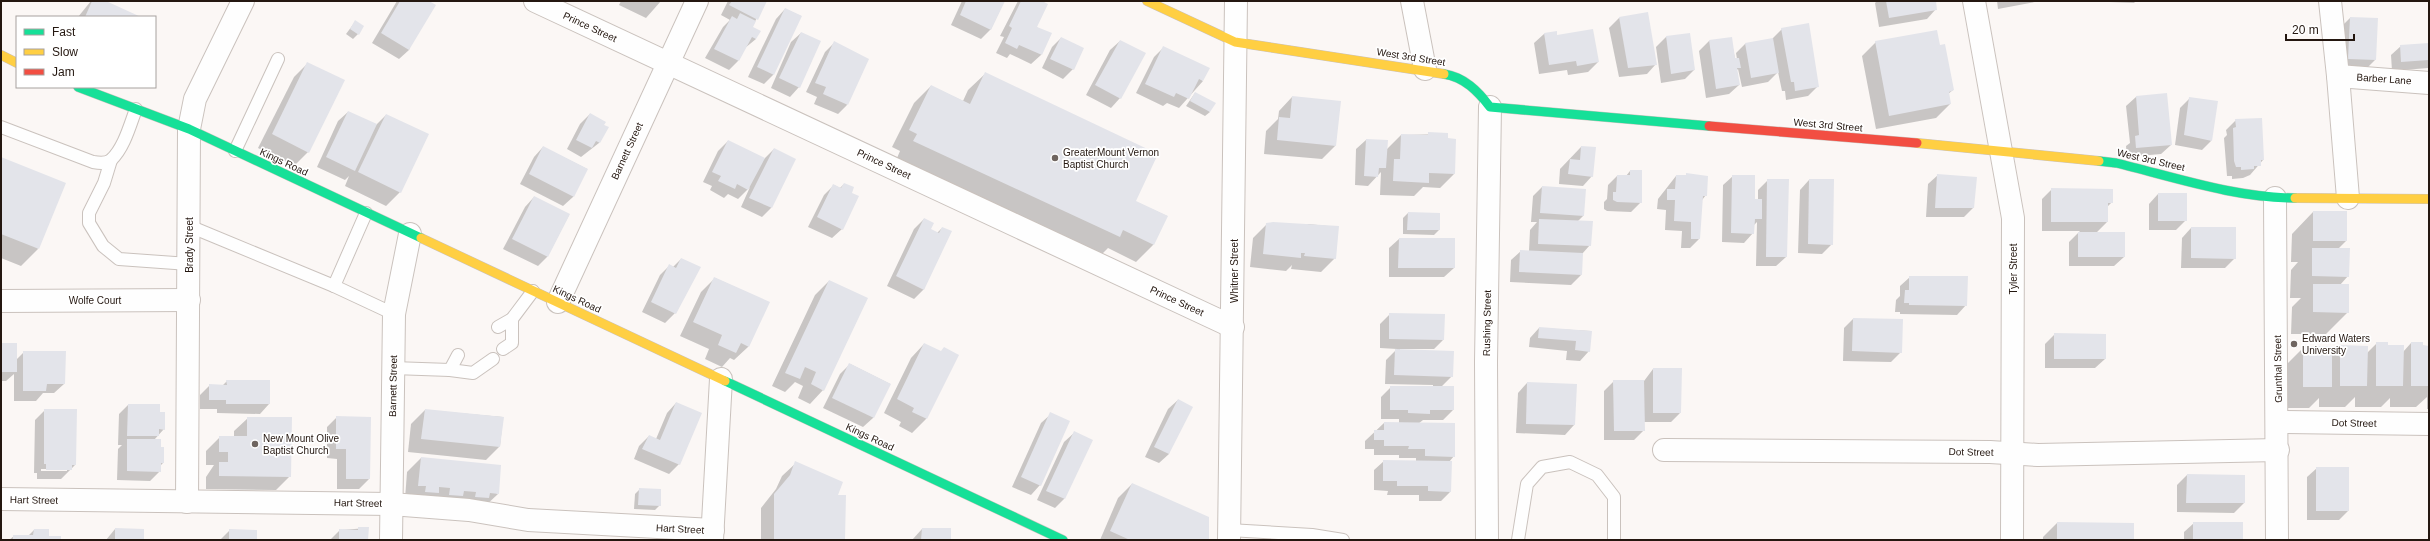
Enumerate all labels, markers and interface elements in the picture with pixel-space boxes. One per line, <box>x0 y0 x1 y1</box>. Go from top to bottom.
street label: Prince Street <box>561 10 619 44</box>
legend <box>16 16 156 88</box>
scale bar <box>2286 16 2354 42</box>
text: 20 m <box>2292 23 2319 37</box>
text: Fast <box>52 25 76 39</box>
text: Slow <box>52 45 78 59</box>
street label: West 3rd Street <box>1376 46 1446 68</box>
text: Jam <box>52 65 75 79</box>
street label: Barber Lane <box>2356 72 2412 86</box>
street label: West 3rd Street <box>1793 117 1863 134</box>
street label: Barnett Street <box>609 121 645 181</box>
street label: Kings Road <box>258 146 310 178</box>
street label: Prince Street <box>855 147 913 181</box>
place label: GreaterMount Vernon Baptist Church <box>1063 147 1159 170</box>
street label: West 3rd Street <box>2116 147 2186 173</box>
marker: GreaterMount Vernon Baptist Church <box>1050 153 1060 163</box>
street label: Brady Street <box>184 217 195 273</box>
street label: Whitner Street <box>1229 239 1240 303</box>
street label: Tyler Street <box>2008 243 2019 295</box>
street label: Kings Road <box>551 283 603 315</box>
street label: Prince Street <box>1148 284 1206 318</box>
street label: Rushing Street <box>1481 290 1493 356</box>
street label: Wolfe Court <box>69 295 122 306</box>
place label: Edward Waters University <box>2302 333 2370 356</box>
street label: Grunthal Street <box>2272 335 2284 403</box>
marker: Edward Waters University <box>2289 339 2299 349</box>
street label: Barnett Street <box>387 355 399 417</box>
street label: Dot Street <box>2331 417 2377 429</box>
street label: Kings Road <box>844 421 896 453</box>
place label: New Mount Olive Baptist Church <box>263 433 340 456</box>
marker: New Mount Olive Baptist Church <box>250 439 260 449</box>
street label: Dot Street <box>1948 446 1994 458</box>
street label: Hart Street <box>10 494 58 506</box>
street label: Hart Street <box>334 497 382 509</box>
street label: Hart Street <box>656 522 705 536</box>

